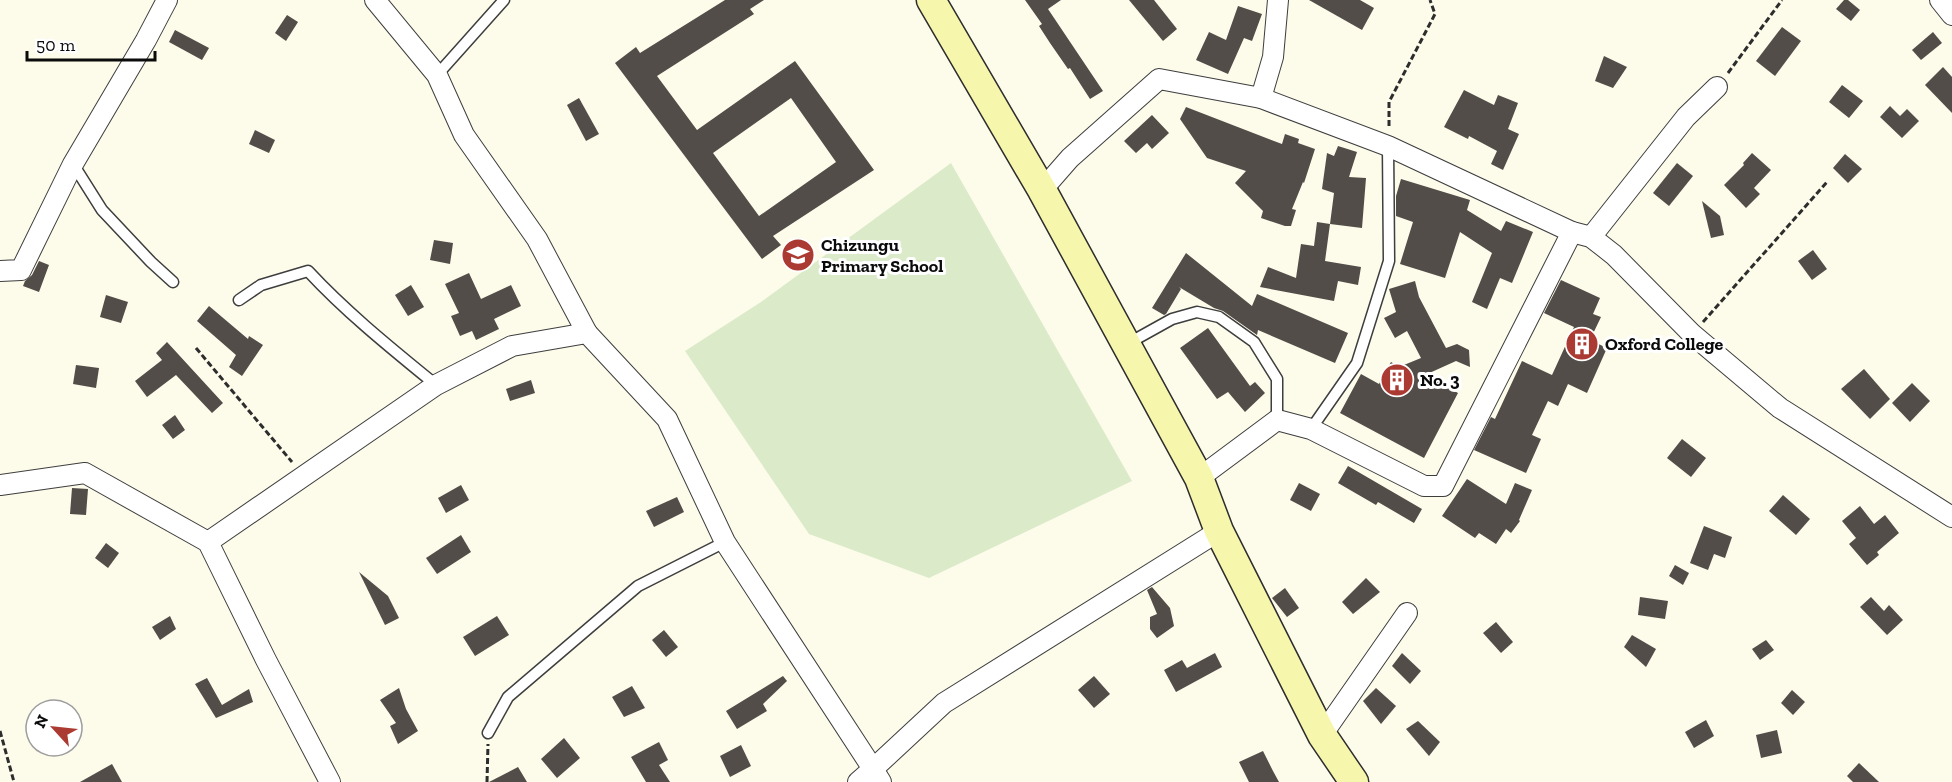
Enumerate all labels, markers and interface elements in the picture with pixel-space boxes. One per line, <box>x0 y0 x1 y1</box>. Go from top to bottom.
scale bar <box>27 24 154 62</box>
text: 50 m <box>36 34 76 56</box>
place label: Chizungu Primary School <box>821 234 943 277</box>
school or university icon: Chizungu Primary School <box>780 237 816 273</box>
building icon: Oxford College <box>1564 326 1600 362</box>
place label: Oxford College <box>1605 333 1724 355</box>
building icon: No. 3 <box>1379 362 1415 398</box>
place label: No. 3 <box>1420 369 1460 391</box>
north arrow <box>24 698 84 758</box>
text: N <box>30 712 52 731</box>

